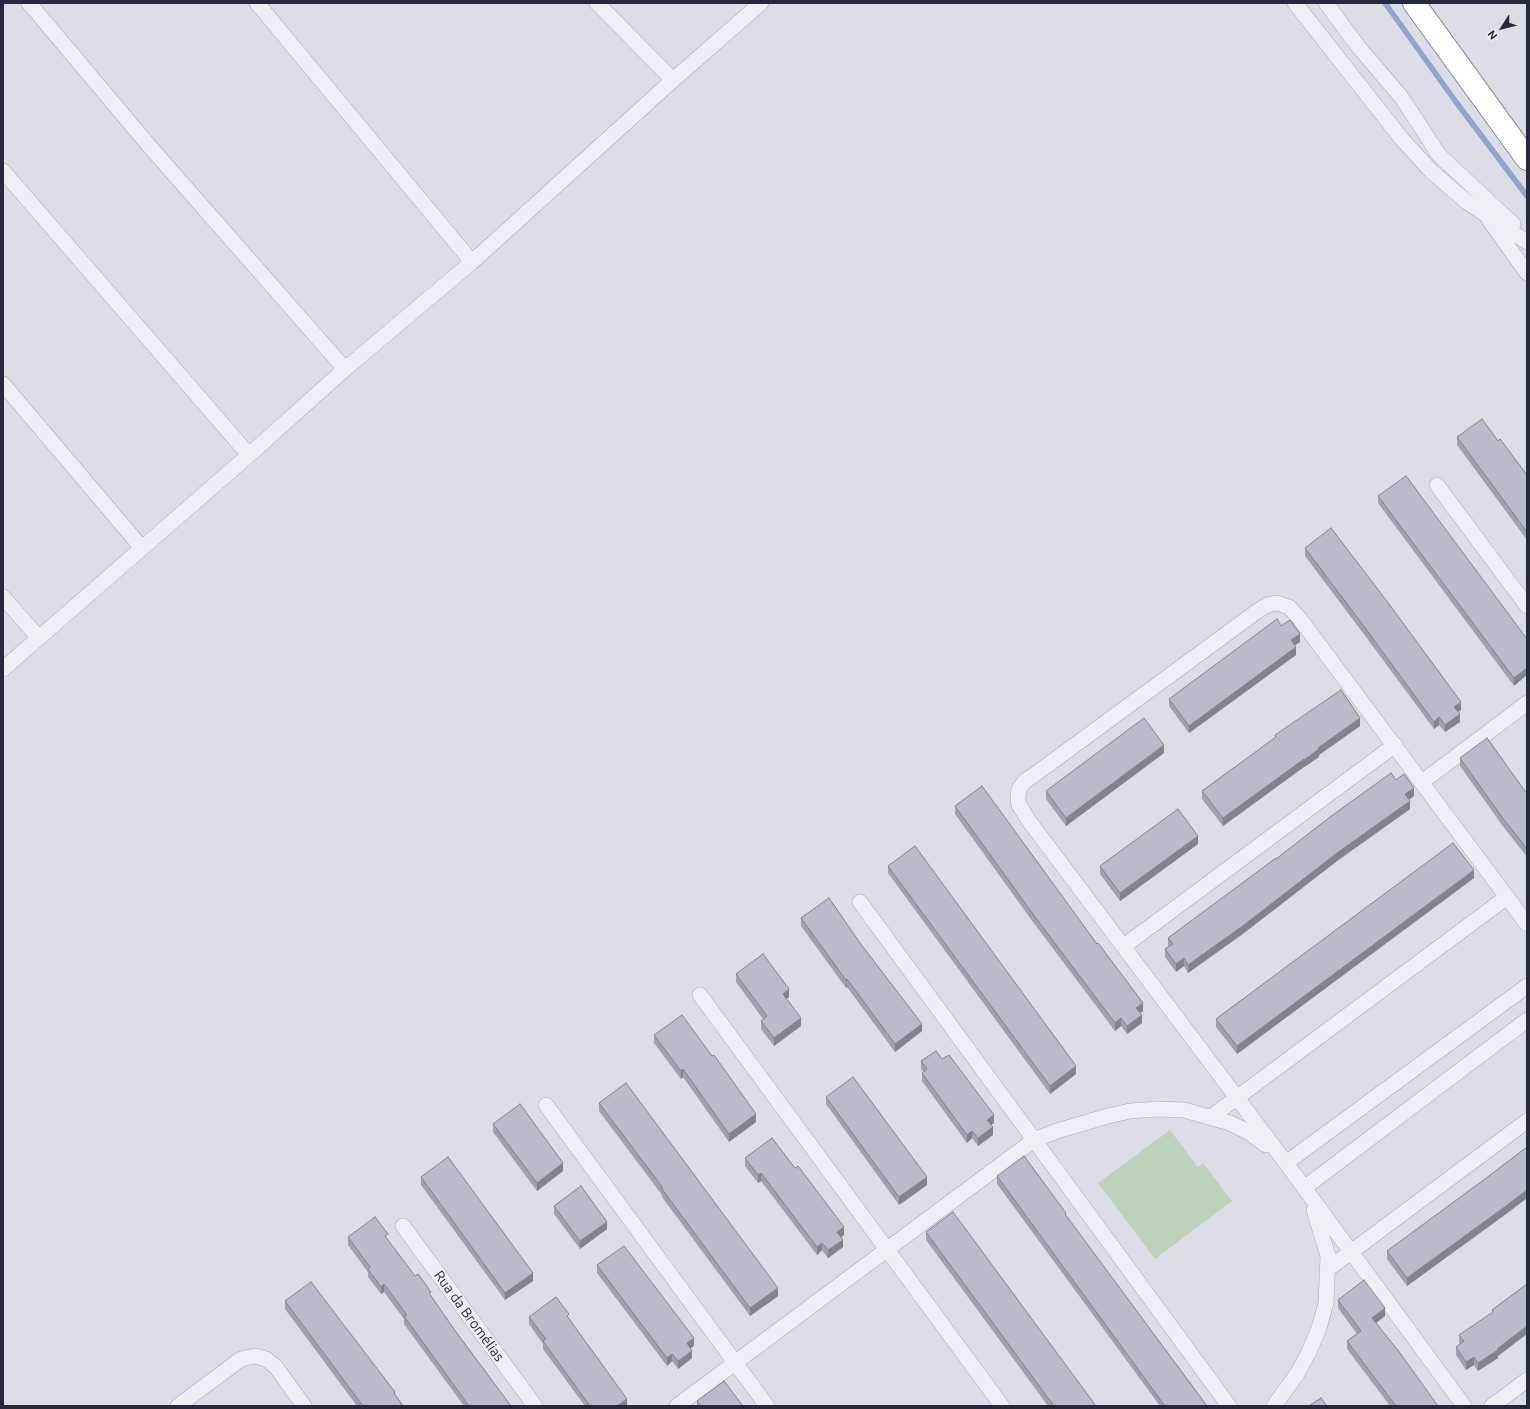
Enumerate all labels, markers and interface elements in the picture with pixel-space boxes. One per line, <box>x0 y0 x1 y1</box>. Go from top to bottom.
north arrow <box>1482 8 1522 48</box>
text: N <box>1485 28 1500 42</box>
street label: Rua da Bromélias <box>430 1267 508 1365</box>

